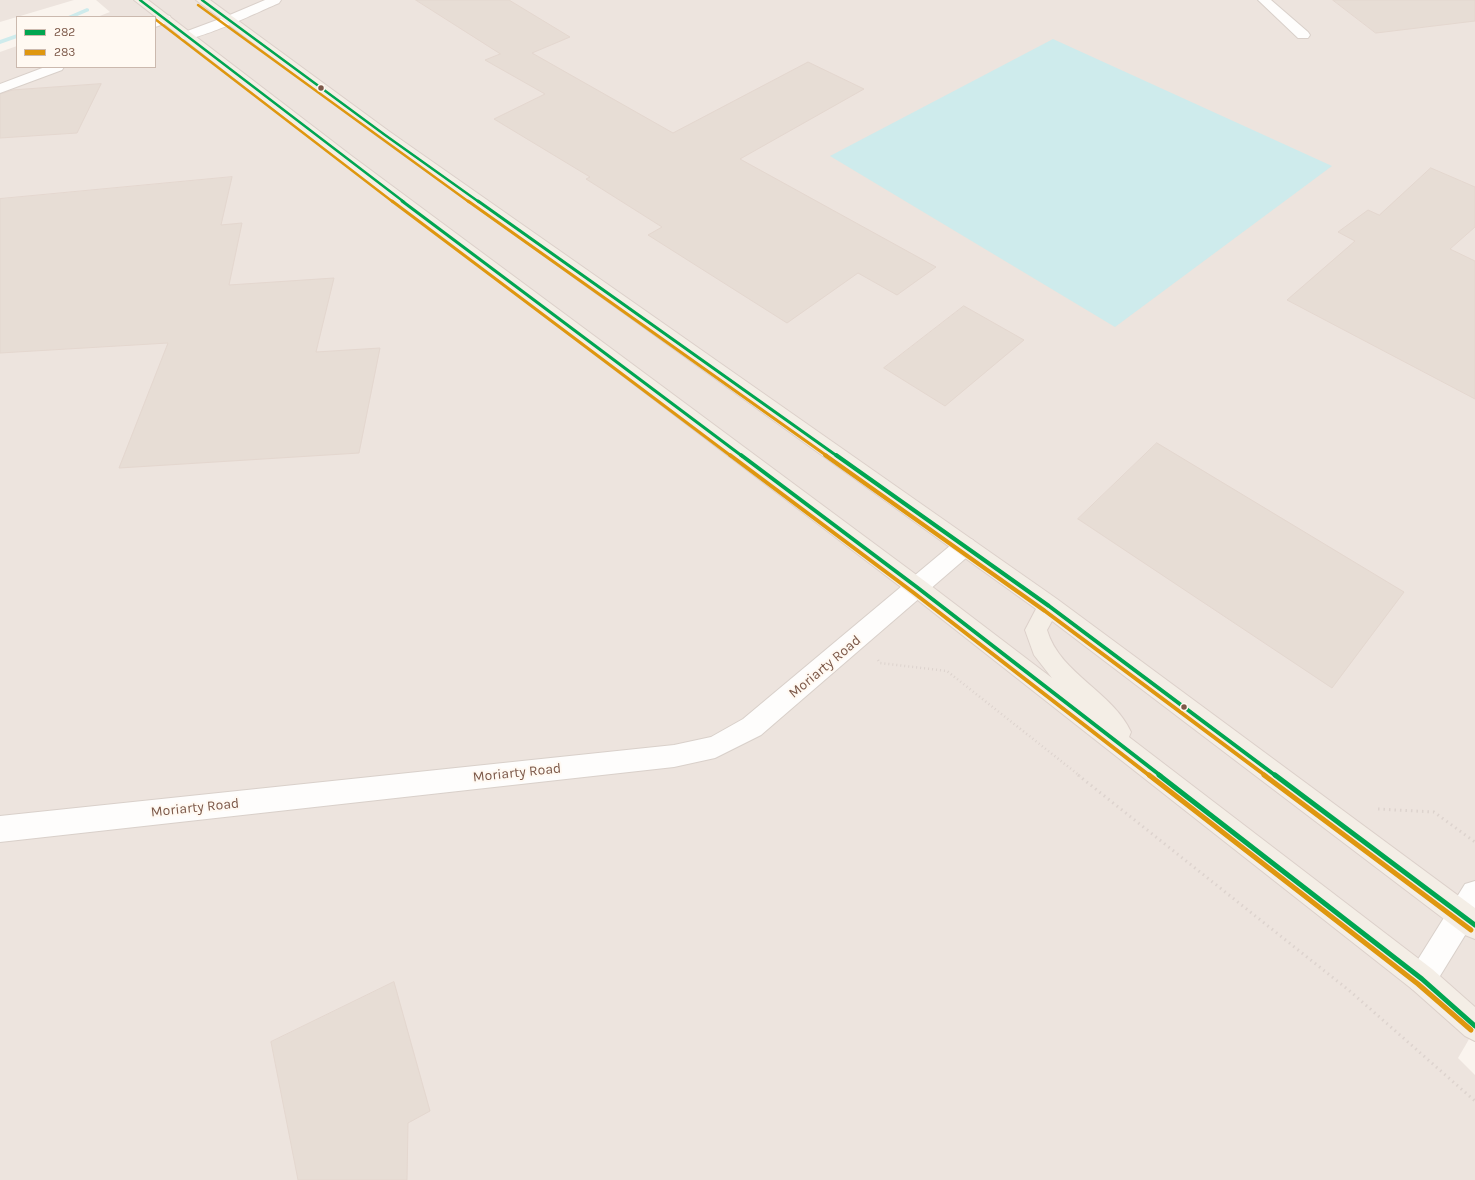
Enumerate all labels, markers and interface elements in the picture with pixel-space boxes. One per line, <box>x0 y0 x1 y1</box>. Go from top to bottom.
legend <box>16 16 156 68</box>
text: 282 <box>54 25 75 39</box>
text: 283 <box>54 45 75 59</box>
unlabelled marker <box>316 83 326 93</box>
street label: Moriarty Road <box>786 632 864 702</box>
unlabelled marker <box>1179 702 1189 712</box>
street label: Moriarty Road <box>472 760 562 786</box>
street label: Moriarty Road <box>150 795 240 821</box>

